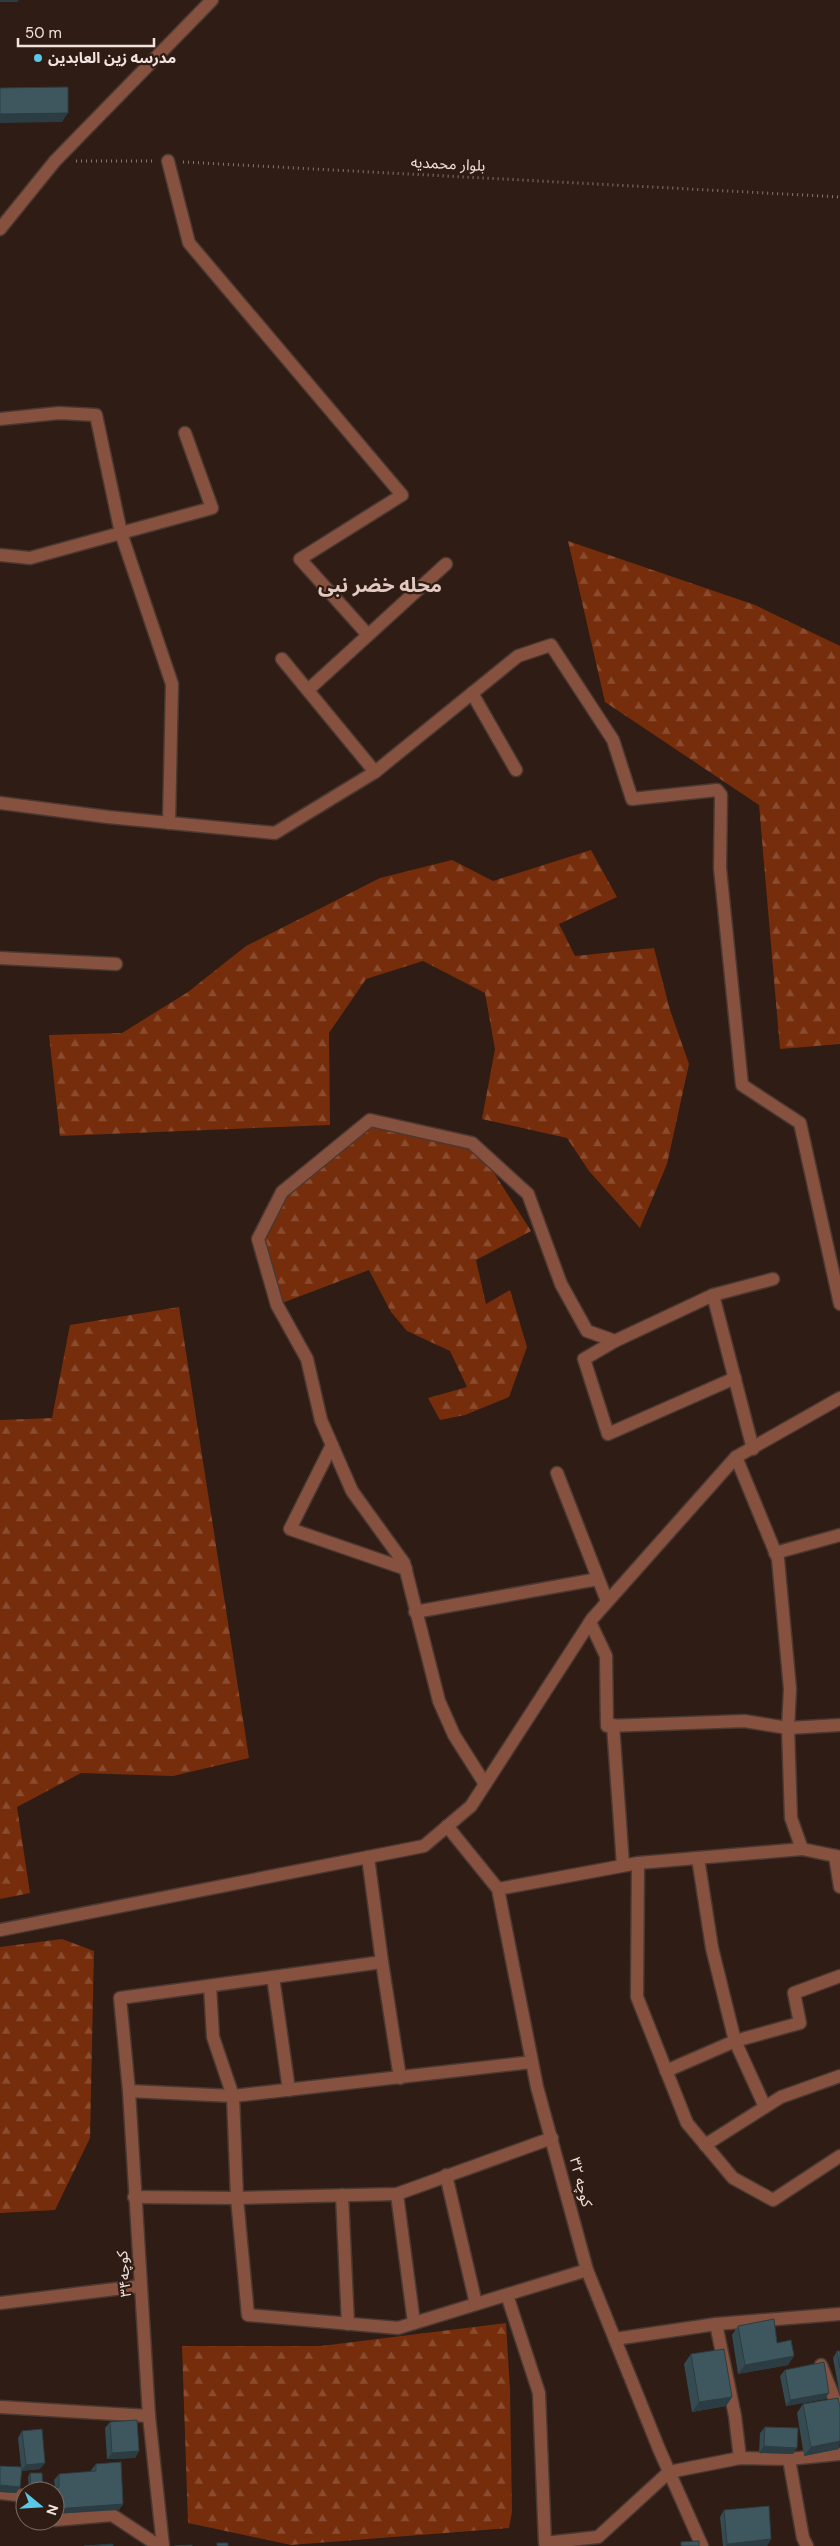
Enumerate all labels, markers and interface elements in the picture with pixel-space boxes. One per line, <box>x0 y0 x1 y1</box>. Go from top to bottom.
scale bar <box>18 15 154 47</box>
text: 50 m <box>25 23 62 43</box>
place label: مدرسه زین العابدین <box>48 48 176 68</box>
marker: مدرسه زین العابدین <box>32 52 44 64</box>
street label: بلوار محمدیه <box>410 152 486 176</box>
district label: محله خضر نبی <box>318 572 442 598</box>
street label: کوچه ۳۲ <box>565 2155 597 2210</box>
street label: کوچه۳۴ <box>112 2249 136 2298</box>
north arrow <box>15 2481 65 2531</box>
text: N <box>42 2502 63 2518</box>

